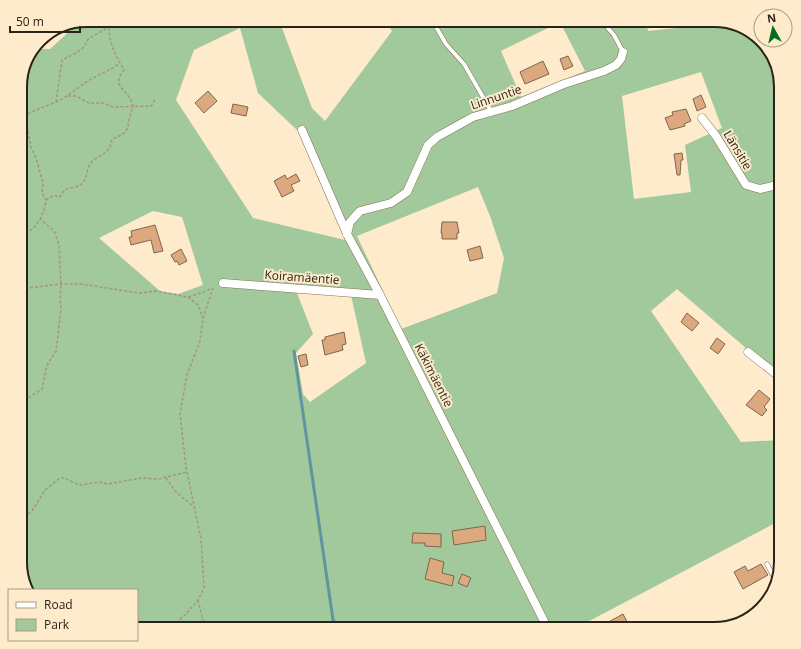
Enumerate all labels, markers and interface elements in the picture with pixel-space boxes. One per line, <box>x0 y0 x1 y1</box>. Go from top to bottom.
scale bar <box>10 8 80 34</box>
north arrow <box>753 8 793 48</box>
text: N <box>766 10 777 26</box>
text: 50 m <box>16 13 44 30</box>
street label: Linnuntie <box>468 80 524 114</box>
street label: Länsitie <box>720 127 757 173</box>
street label: Koiramäentie <box>264 266 340 288</box>
street label: Käkimäentie <box>411 340 457 410</box>
legend <box>8 589 138 641</box>
text: Road <box>44 596 73 613</box>
text: Park <box>44 616 70 633</box>

